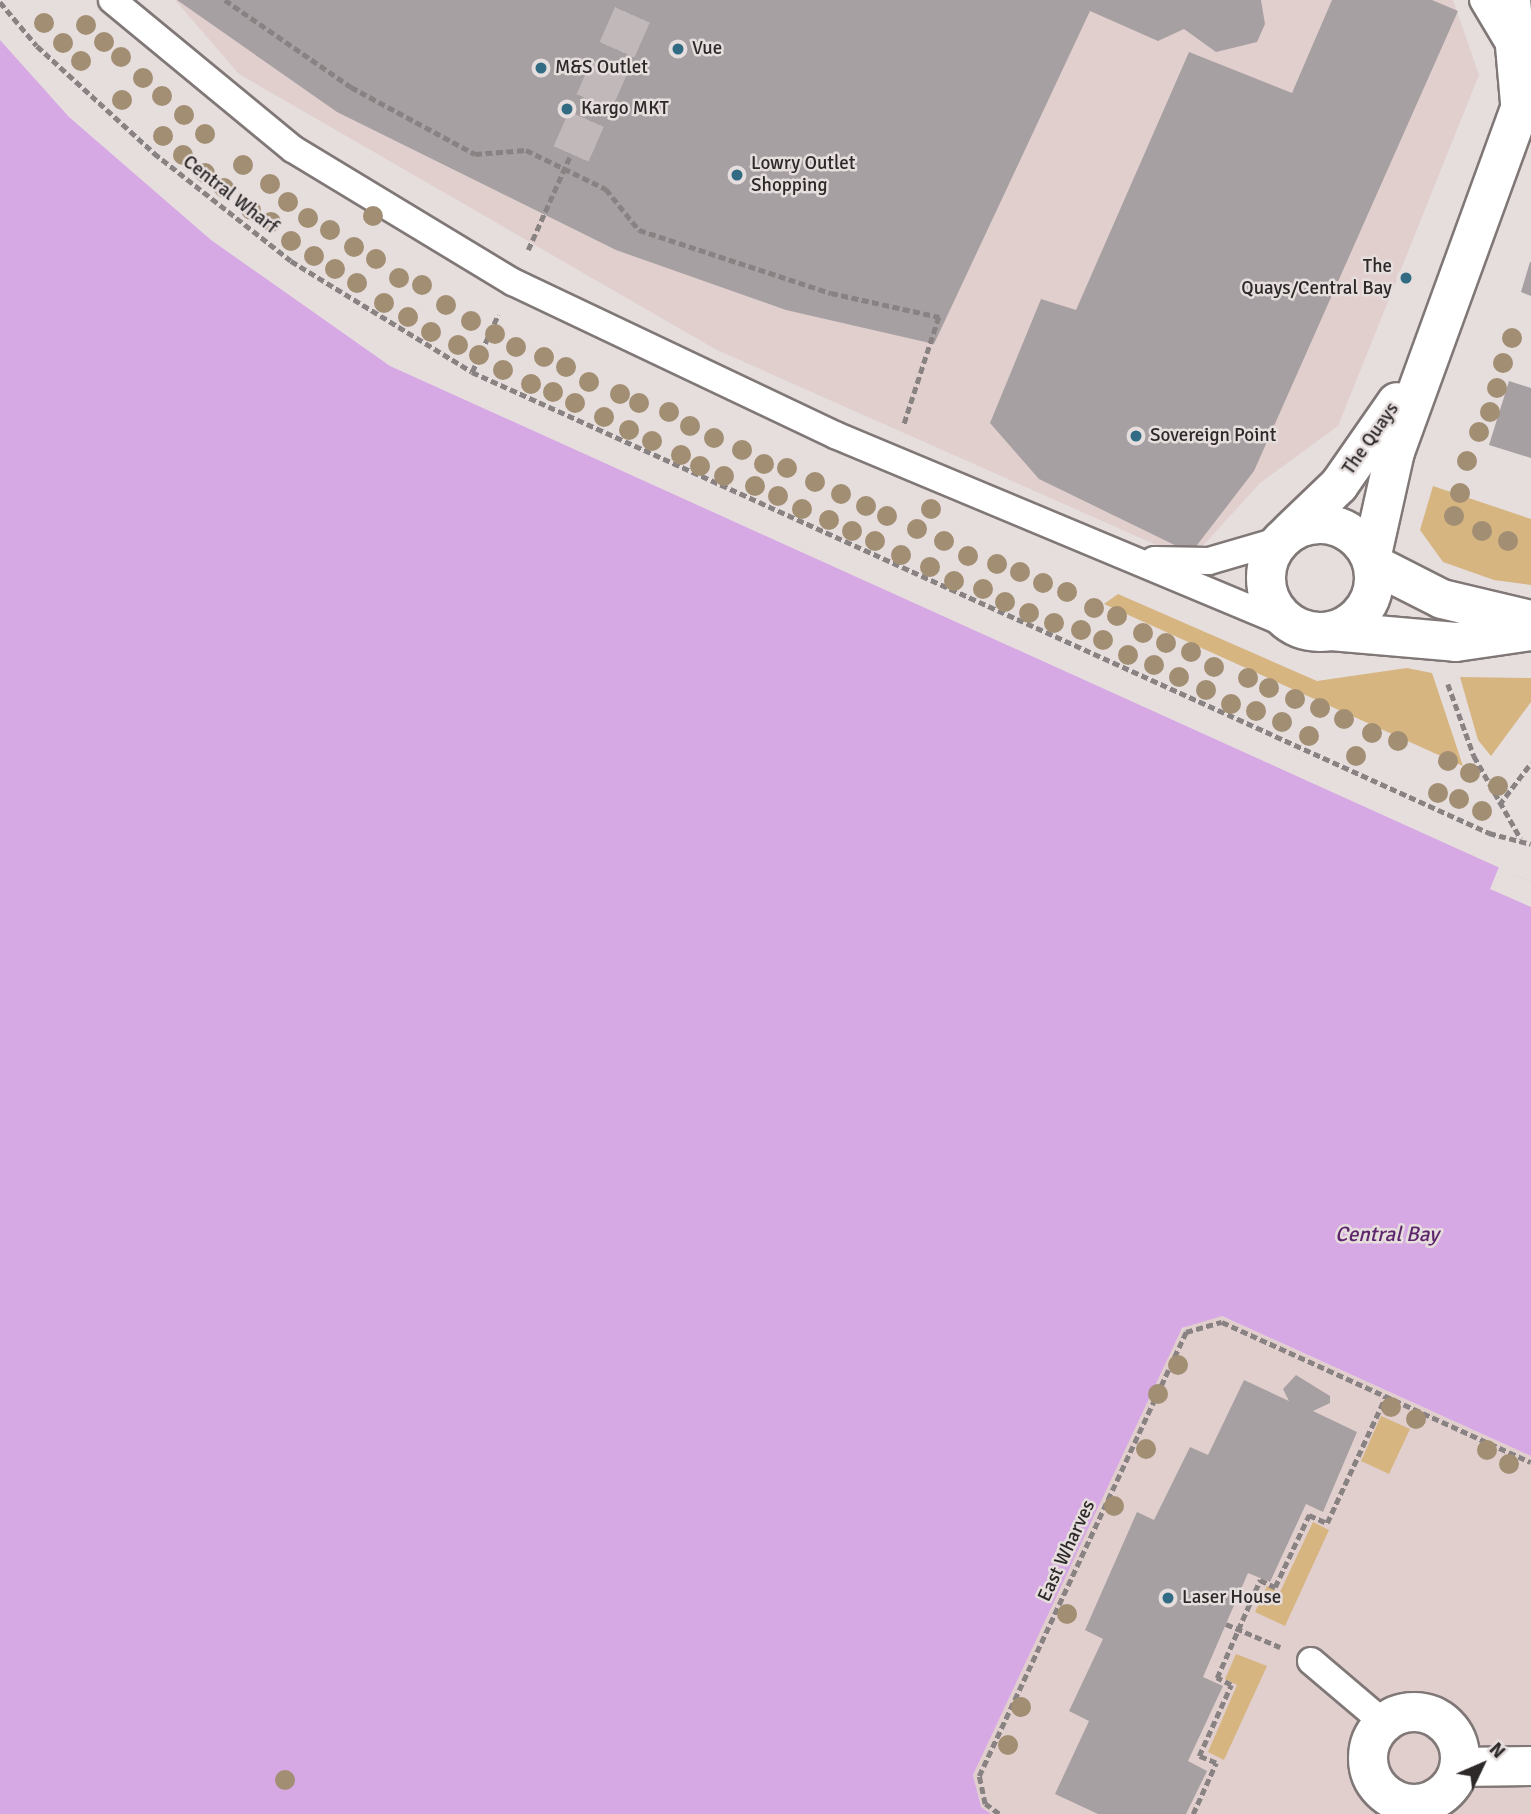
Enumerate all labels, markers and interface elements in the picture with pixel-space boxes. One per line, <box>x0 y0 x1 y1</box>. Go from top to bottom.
place label: Vue <box>692 38 722 60</box>
marker: Vue <box>670 41 686 57</box>
place label: M&S Outlet <box>555 57 648 79</box>
marker: M&S Outlet <box>533 60 549 76</box>
place label: Kargo MKT <box>581 98 669 120</box>
marker: Kargo MKT <box>559 101 575 117</box>
street label: Central Wharf <box>178 151 282 239</box>
place label: Lowry Outlet Shopping <box>751 153 855 197</box>
marker: Lowry Outlet Shopping <box>729 167 745 183</box>
place label: The Quays/Central Bay <box>1241 256 1392 300</box>
marker: The Quays/Central Bay <box>1398 270 1414 286</box>
street label: The Quays <box>1338 399 1404 479</box>
place label: Sovereign Point <box>1150 425 1276 447</box>
marker: Sovereign Point <box>1128 428 1144 444</box>
water label: Central Bay <box>1335 1221 1439 1247</box>
street label: East Wharves <box>1034 1497 1100 1605</box>
place label: Laser House <box>1182 1587 1281 1609</box>
marker: Laser House <box>1160 1590 1176 1606</box>
north arrow <box>1447 1730 1517 1800</box>
text: N <box>1484 1737 1510 1764</box>

